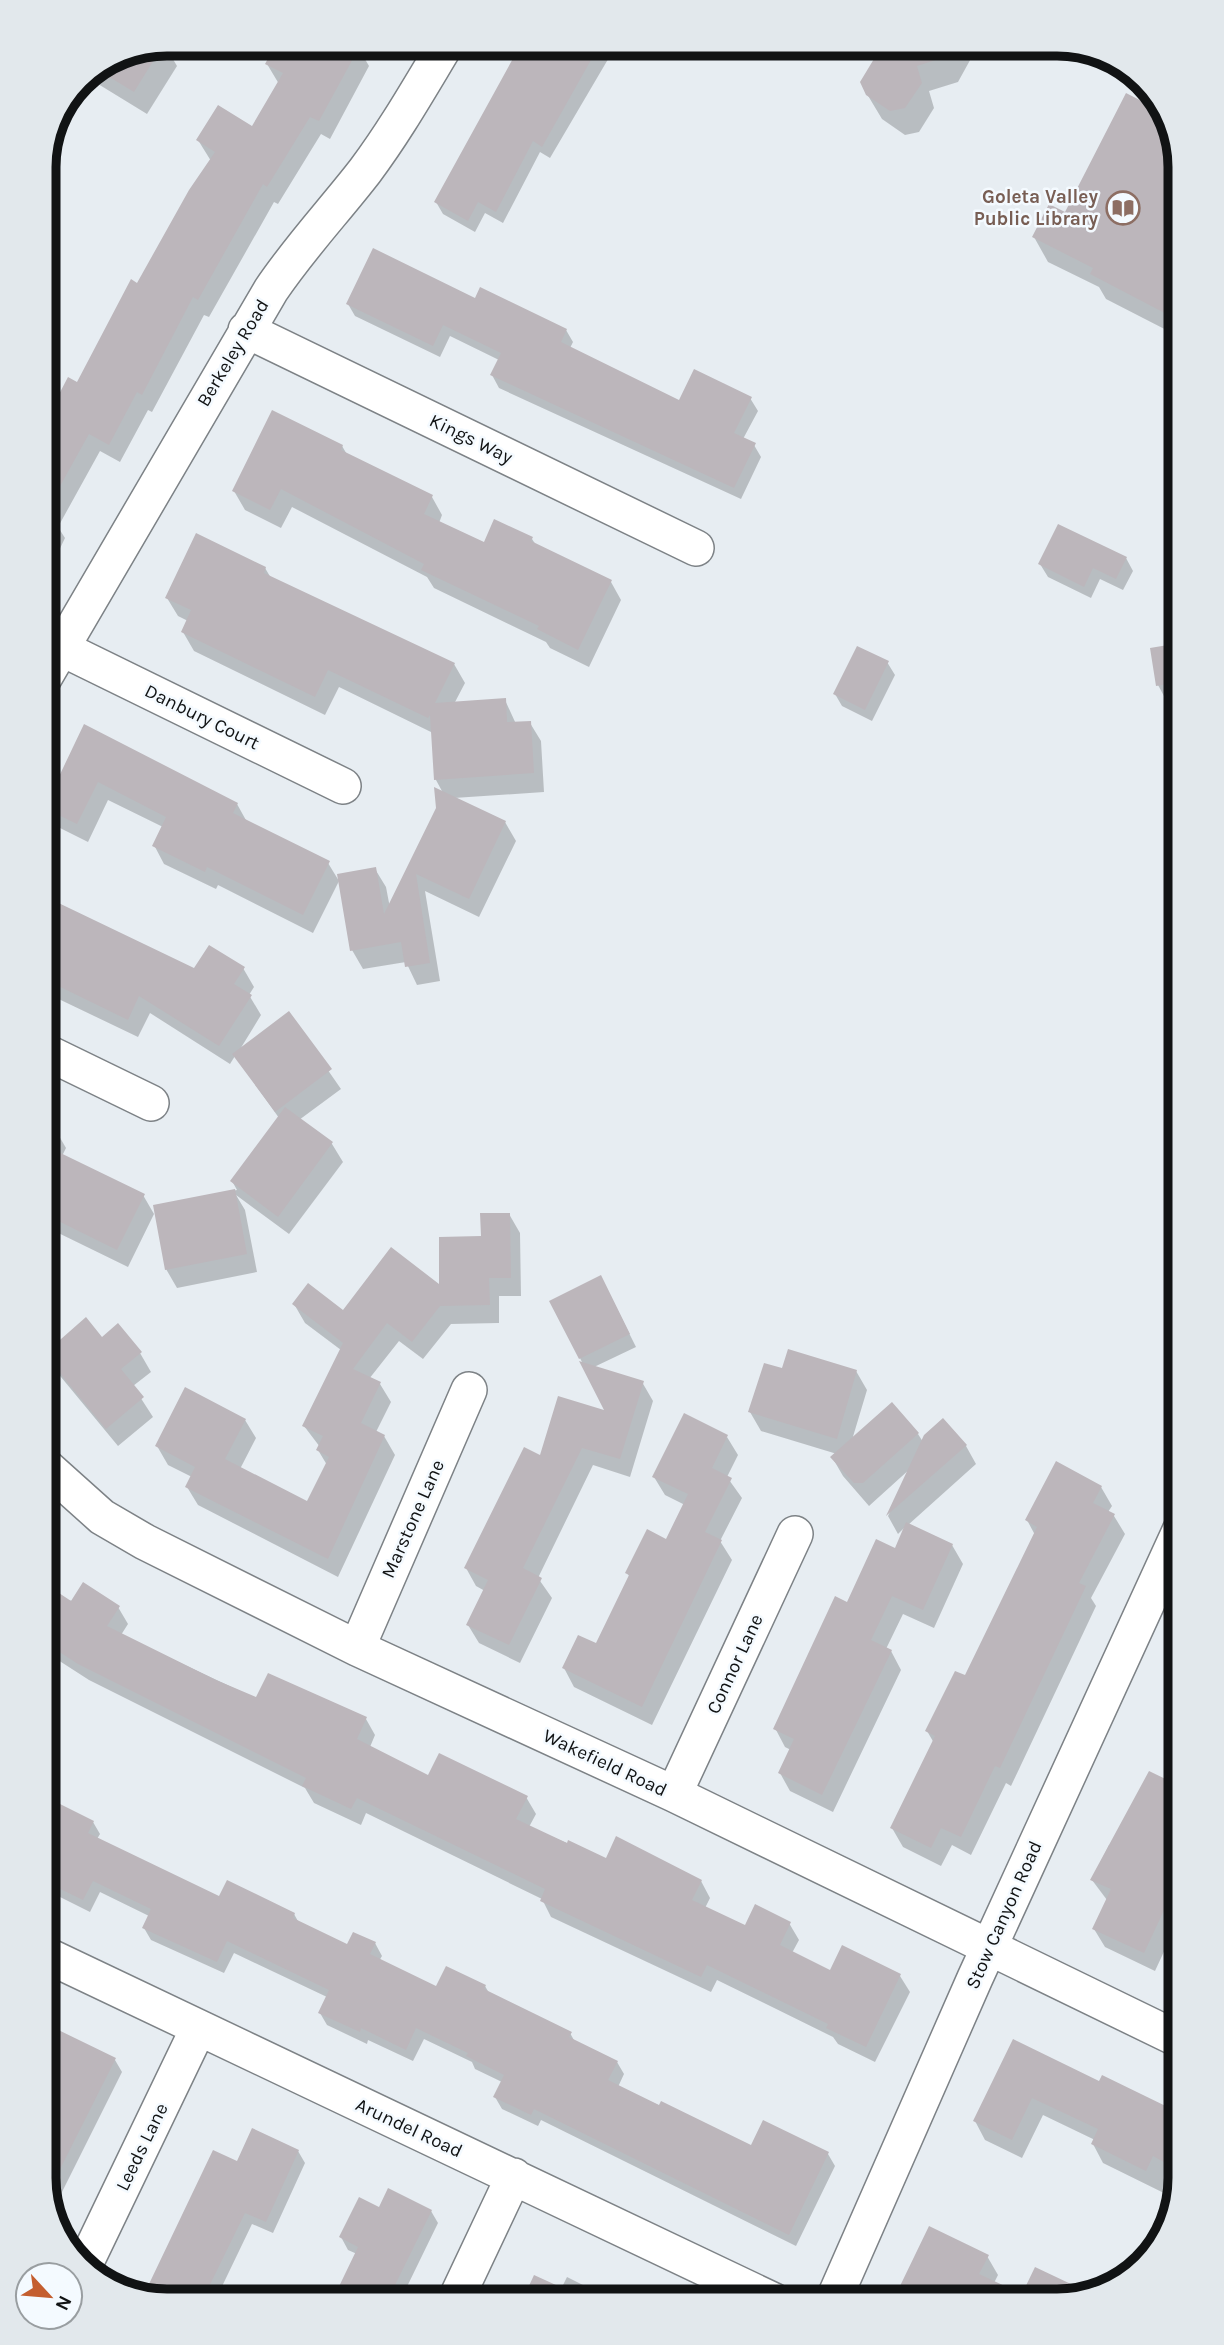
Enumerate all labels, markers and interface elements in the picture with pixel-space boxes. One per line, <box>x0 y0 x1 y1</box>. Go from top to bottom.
place label: Goleta Valley Public Library <box>974 186 1098 230</box>
library icon: Goleta Valley Public Library <box>1104 189 1142 227</box>
street label: Berkeley Road <box>192 295 274 411</box>
street label: Kings Way <box>426 409 516 469</box>
street label: Danbury Court <box>141 680 263 754</box>
street label: Marstone Lane <box>377 1456 449 1582</box>
street label: Connor Lane <box>702 1611 768 1717</box>
street label: Wakefield Road <box>540 1725 670 1801</box>
street label: Stow Canyon Road <box>961 1838 1047 1992</box>
street label: Arundel Road <box>352 2094 466 2162</box>
street label: Leeds Lane <box>111 2100 173 2194</box>
north arrow <box>14 2261 84 2331</box>
text: N <box>51 2292 76 2314</box>

